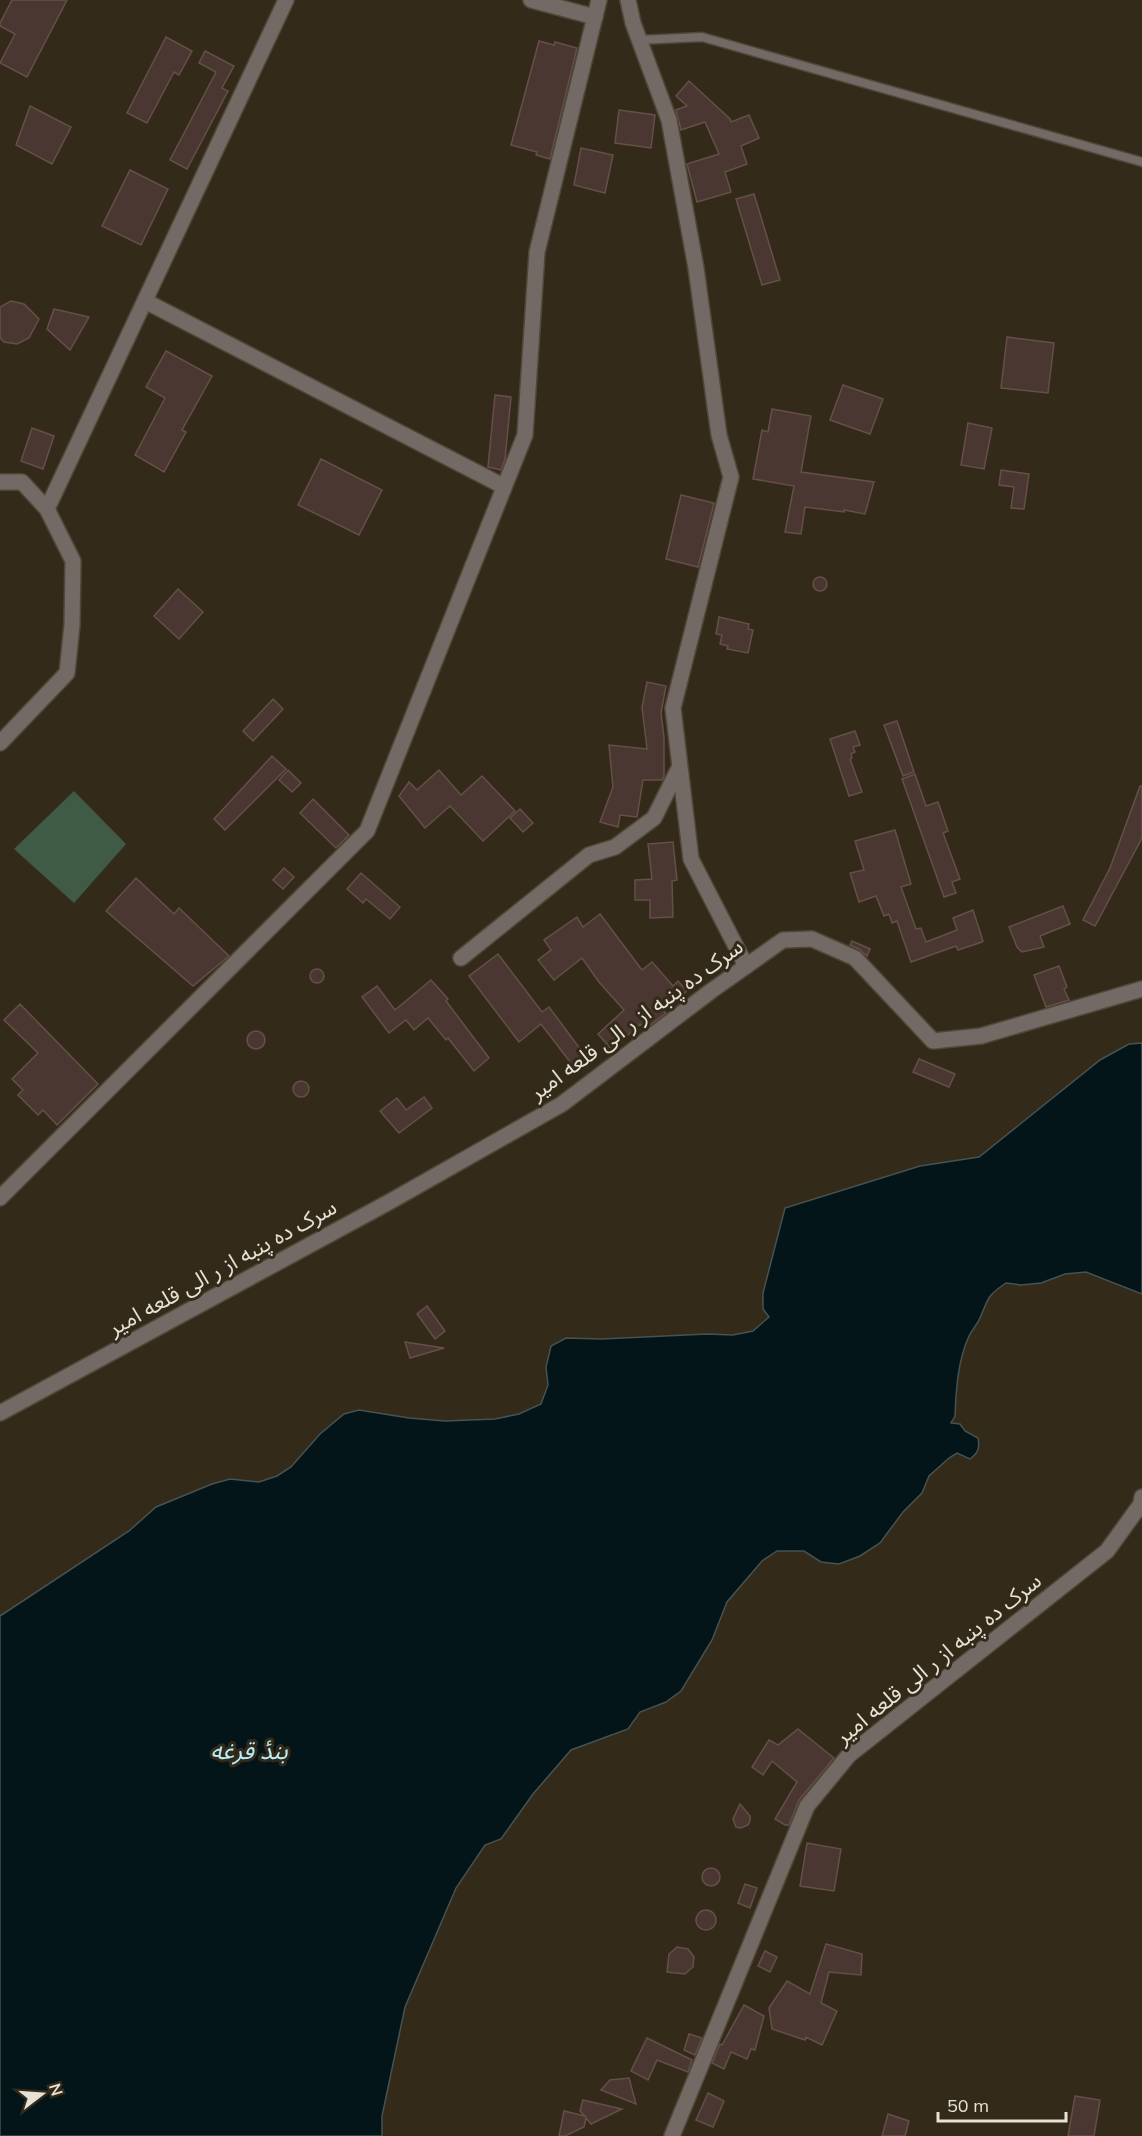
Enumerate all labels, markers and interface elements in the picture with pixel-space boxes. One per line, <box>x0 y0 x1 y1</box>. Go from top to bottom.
street label: سرک ده پنبه از ر الی قلعه امیر <box>523 932 749 1107</box>
street label: سرک ده پنبه از ر الی قلعه امیر <box>102 1192 342 1343</box>
street label: سرک ده پنبه از ر الی قلعه امیر <box>828 1566 1047 1751</box>
water label: بندٔ قرغه <box>210 1735 288 1765</box>
north arrow <box>12 2064 72 2124</box>
text: N <box>45 2081 68 2098</box>
scale bar <box>938 2085 1066 2123</box>
text: 50 m <box>947 2094 989 2117</box>

